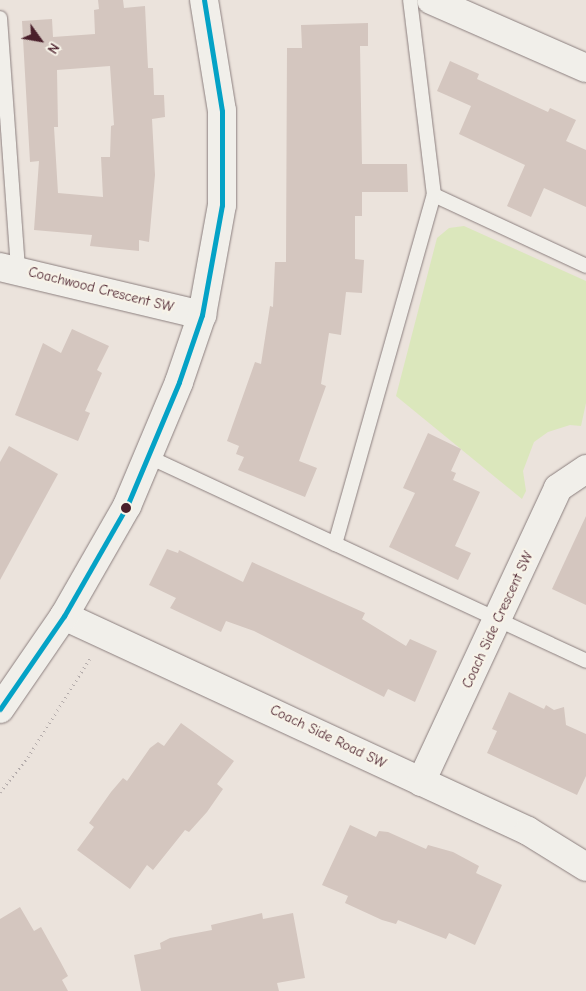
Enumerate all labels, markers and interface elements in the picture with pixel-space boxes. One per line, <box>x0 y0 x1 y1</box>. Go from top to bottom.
north arrow <box>15 15 65 65</box>
text: N <box>44 40 63 57</box>
street label: Coachwood Crescent SW <box>27 264 175 316</box>
unlabelled marker <box>121 503 131 513</box>
street label: Coach Side Crescent SW <box>459 549 537 691</box>
street label: Coach Side Road SW <box>267 702 389 772</box>

